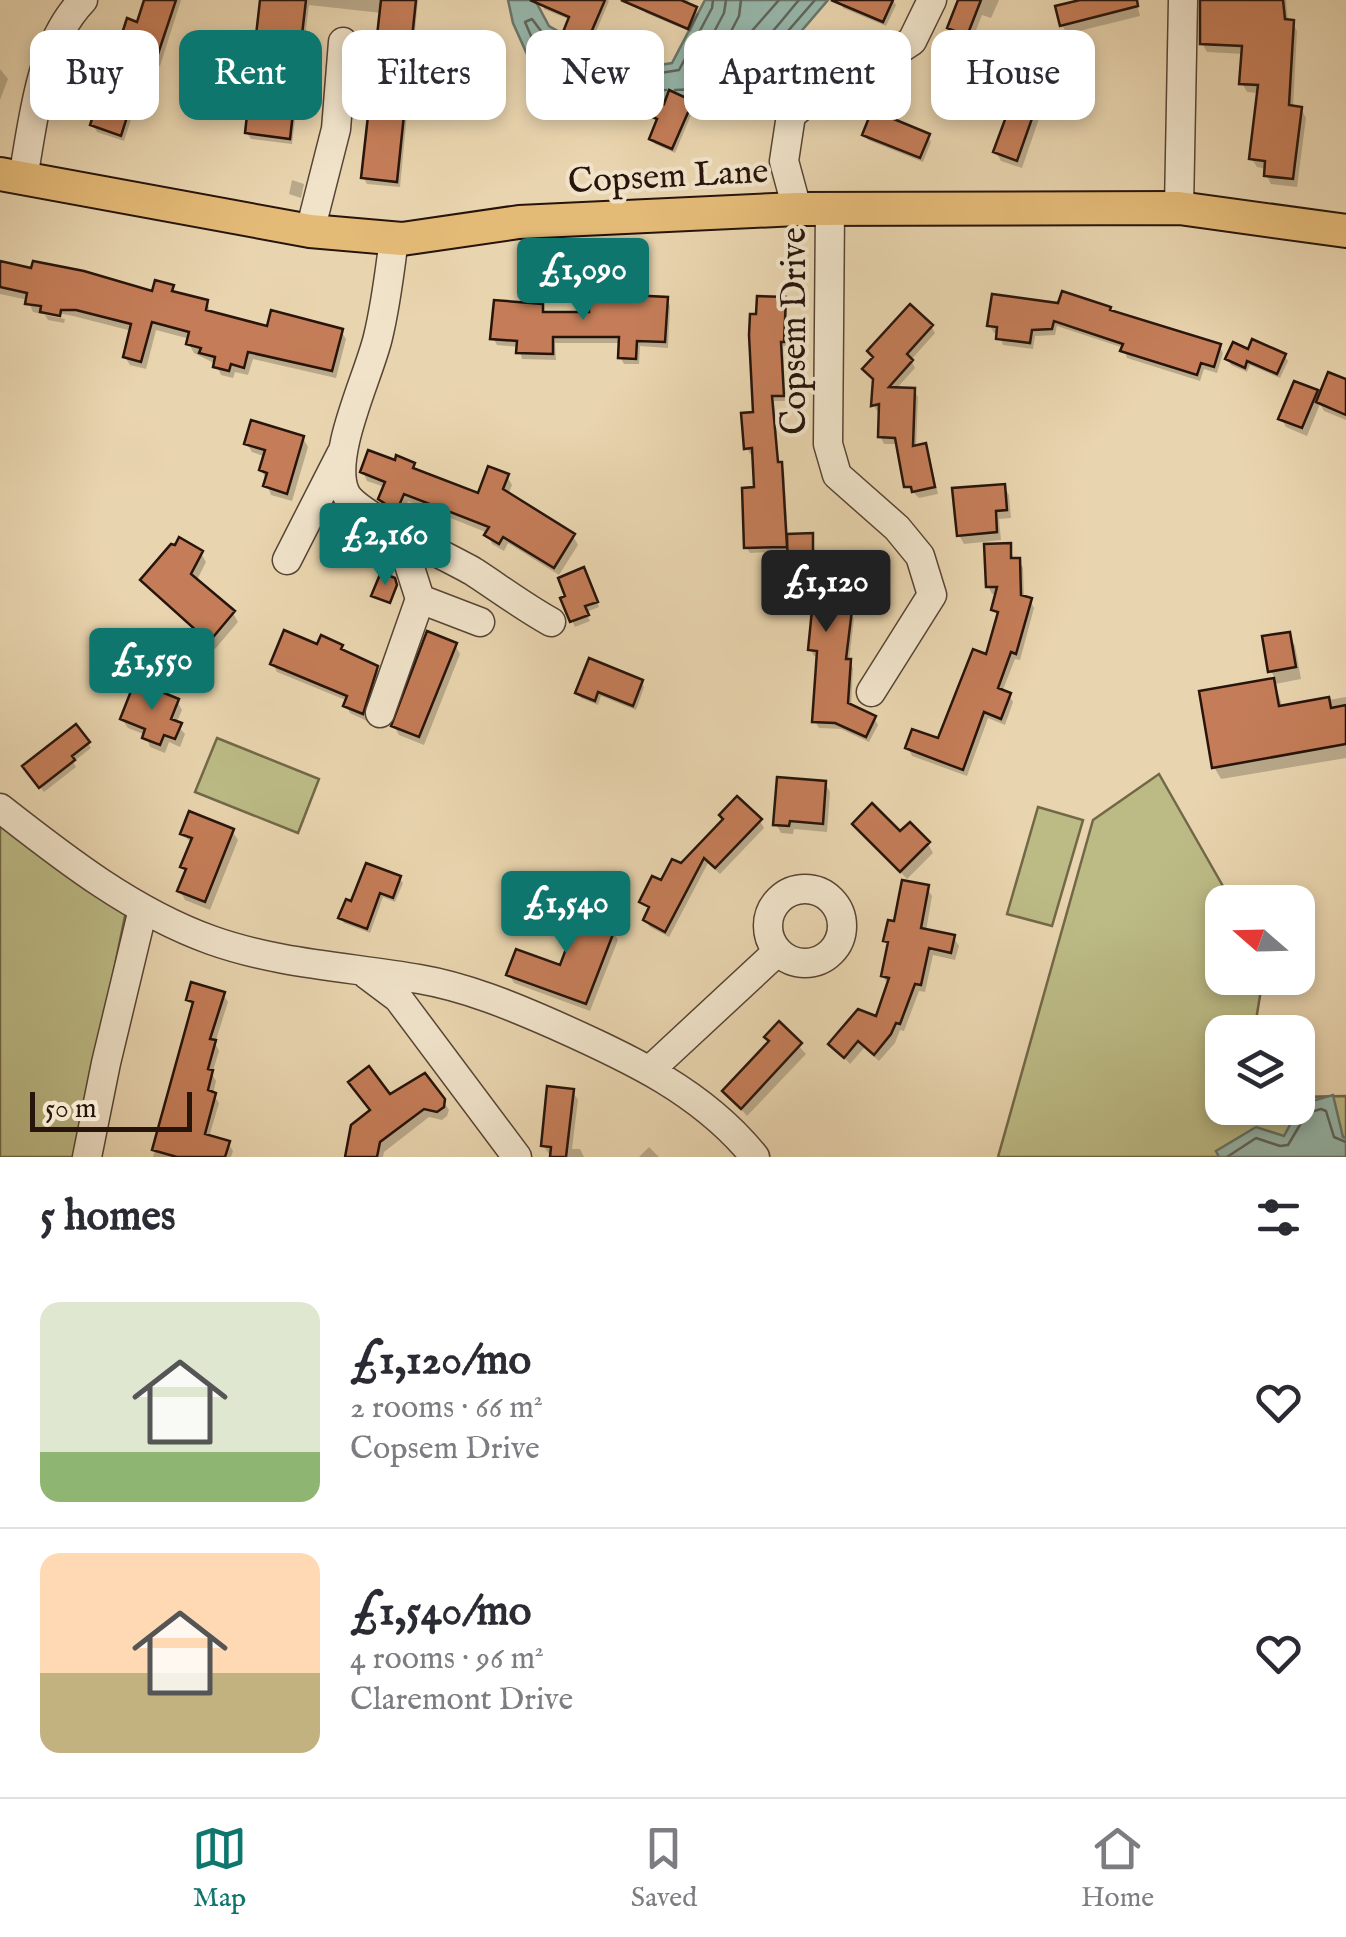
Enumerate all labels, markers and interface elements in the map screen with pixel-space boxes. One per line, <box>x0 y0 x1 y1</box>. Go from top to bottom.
chip: Buy <box>30 30 159 120</box>
chip: Rent <box>179 30 322 120</box>
chip: Filters <box>342 30 506 120</box>
chip: New <box>526 30 664 120</box>
chip: Apartment <box>684 30 911 120</box>
chip: House <box>931 30 1095 120</box>
street label: Copsem Lane <box>567 150 769 205</box>
street label: Copsem Drive <box>773 227 818 435</box>
pin: £1,090 <box>502 238 664 323</box>
text: £1,090 <box>539 250 627 291</box>
pin: £2,160 <box>304 503 466 588</box>
text: £2,160 <box>342 515 428 556</box>
pin: £1,120 <box>745 550 907 635</box>
text: £1,120 <box>783 562 869 603</box>
pin: £1,550 <box>71 628 233 713</box>
text: £1,550 <box>111 640 193 681</box>
pin: £1,540 <box>485 871 647 956</box>
text: £1,540 <box>523 883 609 924</box>
north arrow <box>1205 885 1315 995</box>
map controls <box>1205 885 1315 1125</box>
button: layers <box>1205 1015 1315 1125</box>
scale bar <box>30 1087 192 1132</box>
text: 50 m <box>45 1092 97 1127</box>
icon: filters <box>1251 1190 1306 1245</box>
text: 5 homes <box>40 1191 176 1244</box>
text: £1,120/mo <box>350 1335 531 1388</box>
icon: home <box>120 1342 240 1462</box>
icon: heart <box>1251 1375 1306 1430</box>
text: 2 rooms · 66 m² <box>350 1388 543 1429</box>
text: Copsem Drive <box>350 1429 540 1470</box>
text: £1,540/mo <box>350 1586 531 1639</box>
icon: home <box>120 1593 240 1713</box>
icon: heart <box>1251 1626 1306 1681</box>
text: 4 rooms · 96 m² <box>350 1639 544 1680</box>
text: Claremont Drive <box>350 1680 573 1721</box>
tab: Map <box>192 1821 247 1916</box>
tab: Saved <box>631 1821 697 1916</box>
tab: Home <box>1081 1821 1154 1916</box>

